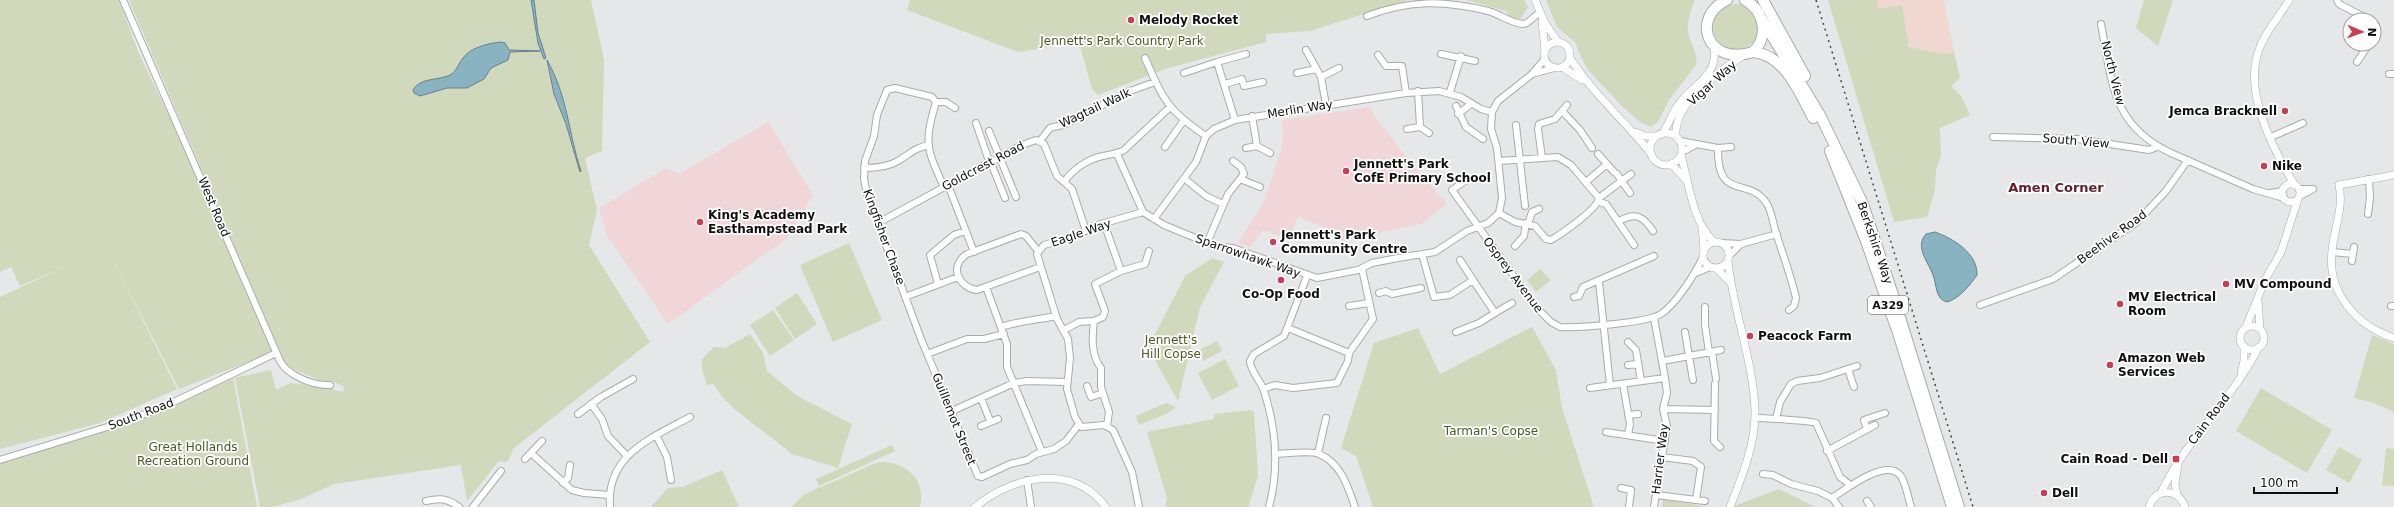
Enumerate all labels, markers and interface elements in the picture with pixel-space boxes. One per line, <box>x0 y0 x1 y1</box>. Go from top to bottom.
north arrow <box>2342 12 2382 52</box>
place label: Melody Rocket <box>1139 13 1238 27</box>
marker: Melody Rocket <box>1126 15 1136 25</box>
text: N <box>2365 27 2378 37</box>
park label: Jennett's Park Country Park <box>1039 34 1204 48</box>
street label: North View <box>2098 39 2128 107</box>
street label: Vigar Way <box>1685 58 1739 108</box>
street label: Wagtail Walk <box>1057 85 1133 131</box>
street label: Merlin Way <box>1266 97 1334 121</box>
place label: Jemca Bracknell <box>2168 104 2277 118</box>
marker: Jemca Bracknell <box>2280 106 2290 116</box>
street label: South View <box>2042 131 2110 151</box>
street label: Goldcrest Road <box>939 138 1027 194</box>
place label: Jennett's Park CofE Primary School <box>1353 157 1491 185</box>
place label: Nike <box>2272 159 2302 173</box>
marker: Nike <box>2259 161 2269 171</box>
marker: Jennett's Park CofE Primary School <box>1341 166 1351 176</box>
street label: West Road <box>195 175 233 239</box>
district label: Amen Corner <box>2008 180 2104 195</box>
street label: Kingfisher Chase <box>860 187 908 287</box>
street label: Berkshire Way <box>1854 200 1896 286</box>
street label: Beehive Road <box>2075 207 2149 267</box>
place label: King's Academy Easthampstead Park <box>708 208 848 236</box>
street label: Eagle Way <box>1049 216 1113 250</box>
marker: King's Academy Easthampstead Park <box>695 217 705 227</box>
place label: Jennett's Park Community Centre <box>1280 228 1407 256</box>
street label: Sparrowhawk Way <box>1194 231 1302 281</box>
street label: Osprey Avenue <box>1480 234 1546 316</box>
marker: Jennett's Park Community Centre <box>1268 237 1278 247</box>
marker: Co-Op Food <box>1276 275 1286 285</box>
place label: MV Compound <box>2234 277 2331 291</box>
marker: MV Compound <box>2221 279 2231 289</box>
place label: Co-Op Food <box>1242 287 1320 301</box>
place label: MV Electrical Room <box>2128 290 2216 318</box>
road number: A329 <box>1868 296 1908 314</box>
marker: MV Electrical Room <box>2115 299 2125 309</box>
place label: Peacock Farm <box>1758 329 1852 343</box>
marker: Peacock Farm <box>1745 331 1755 341</box>
park label: Jennett's Hill Copse <box>1141 333 1201 361</box>
place label: Amazon Web Services <box>2118 351 2206 379</box>
marker: Amazon Web Services <box>2105 360 2115 370</box>
street label: Guillemot Street <box>929 371 979 467</box>
street label: Cain Road <box>2185 391 2233 447</box>
street label: South Road <box>106 395 176 433</box>
street label: Harrier Way <box>1649 423 1671 495</box>
park label: Tarman's Copse <box>1443 424 1538 438</box>
park label: Great Hollands Recreation Ground <box>137 440 249 468</box>
place label: Cain Road - Dell <box>2060 452 2168 466</box>
marker: Cain Road - Dell <box>2171 454 2181 464</box>
scale bar <box>2254 469 2337 495</box>
text: 100 m <box>2260 476 2298 490</box>
place label: Dell <box>2052 486 2078 500</box>
marker: Dell <box>2039 488 2049 498</box>

